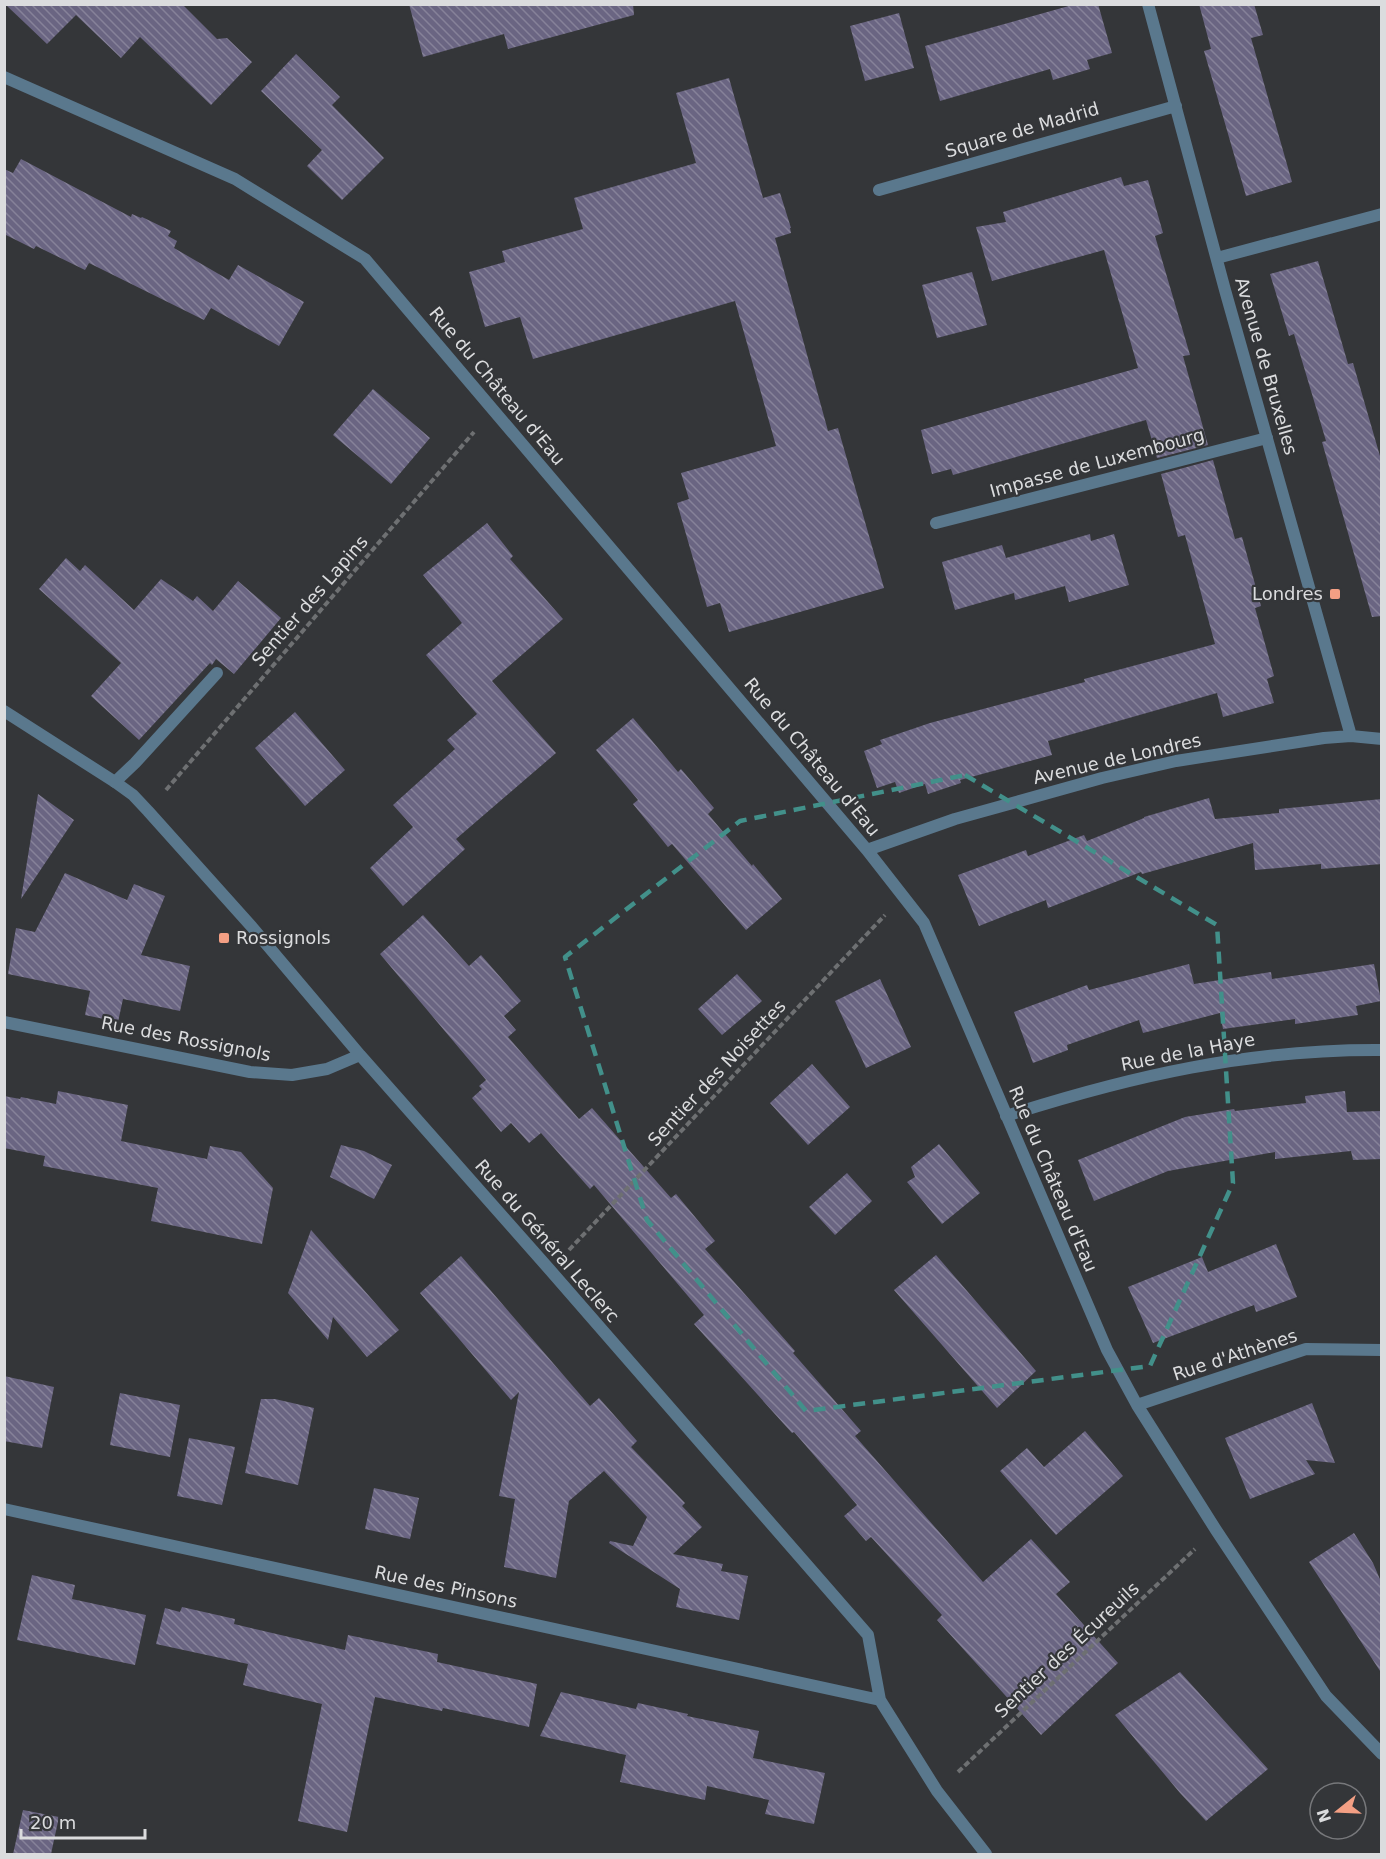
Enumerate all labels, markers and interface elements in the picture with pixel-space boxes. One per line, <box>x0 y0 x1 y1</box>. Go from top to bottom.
street label: Square de Madrid <box>942 97 1101 162</box>
street label: Avenue de Bruxelles <box>1231 275 1302 457</box>
street label: Rue du Château d'Eau <box>425 302 570 469</box>
street label: Impasse de Luxembourg <box>987 424 1206 501</box>
street label: Sentier des Lapins <box>247 531 372 670</box>
place label: Londres <box>1252 583 1323 604</box>
marker: Londres <box>1328 587 1342 601</box>
street label: Rue du Château d'Eau <box>740 673 885 840</box>
street label: Avenue de Londres <box>1031 729 1203 788</box>
place label: Rossignols <box>236 927 331 948</box>
marker: Rossignols <box>217 931 231 945</box>
street label: Sentier des Noisettes <box>643 995 790 1150</box>
street label: Rue des Rossignols <box>100 1012 273 1065</box>
street label: Rue de la Haye <box>1119 1028 1257 1075</box>
street label: Rue du Château d'Eau <box>1005 1083 1102 1275</box>
street label: Rue du Général Leclerc <box>471 1155 624 1326</box>
street label: Rue d'Athènes <box>1170 1325 1300 1385</box>
street label: Rue des Pinsons <box>373 1561 519 1612</box>
street label: Sentier des Écureuils <box>990 1577 1143 1722</box>
north arrow <box>1308 1781 1368 1841</box>
scale bar <box>21 1802 146 1840</box>
text: N <box>1313 1806 1335 1825</box>
text: 20 m <box>30 1812 76 1833</box>

